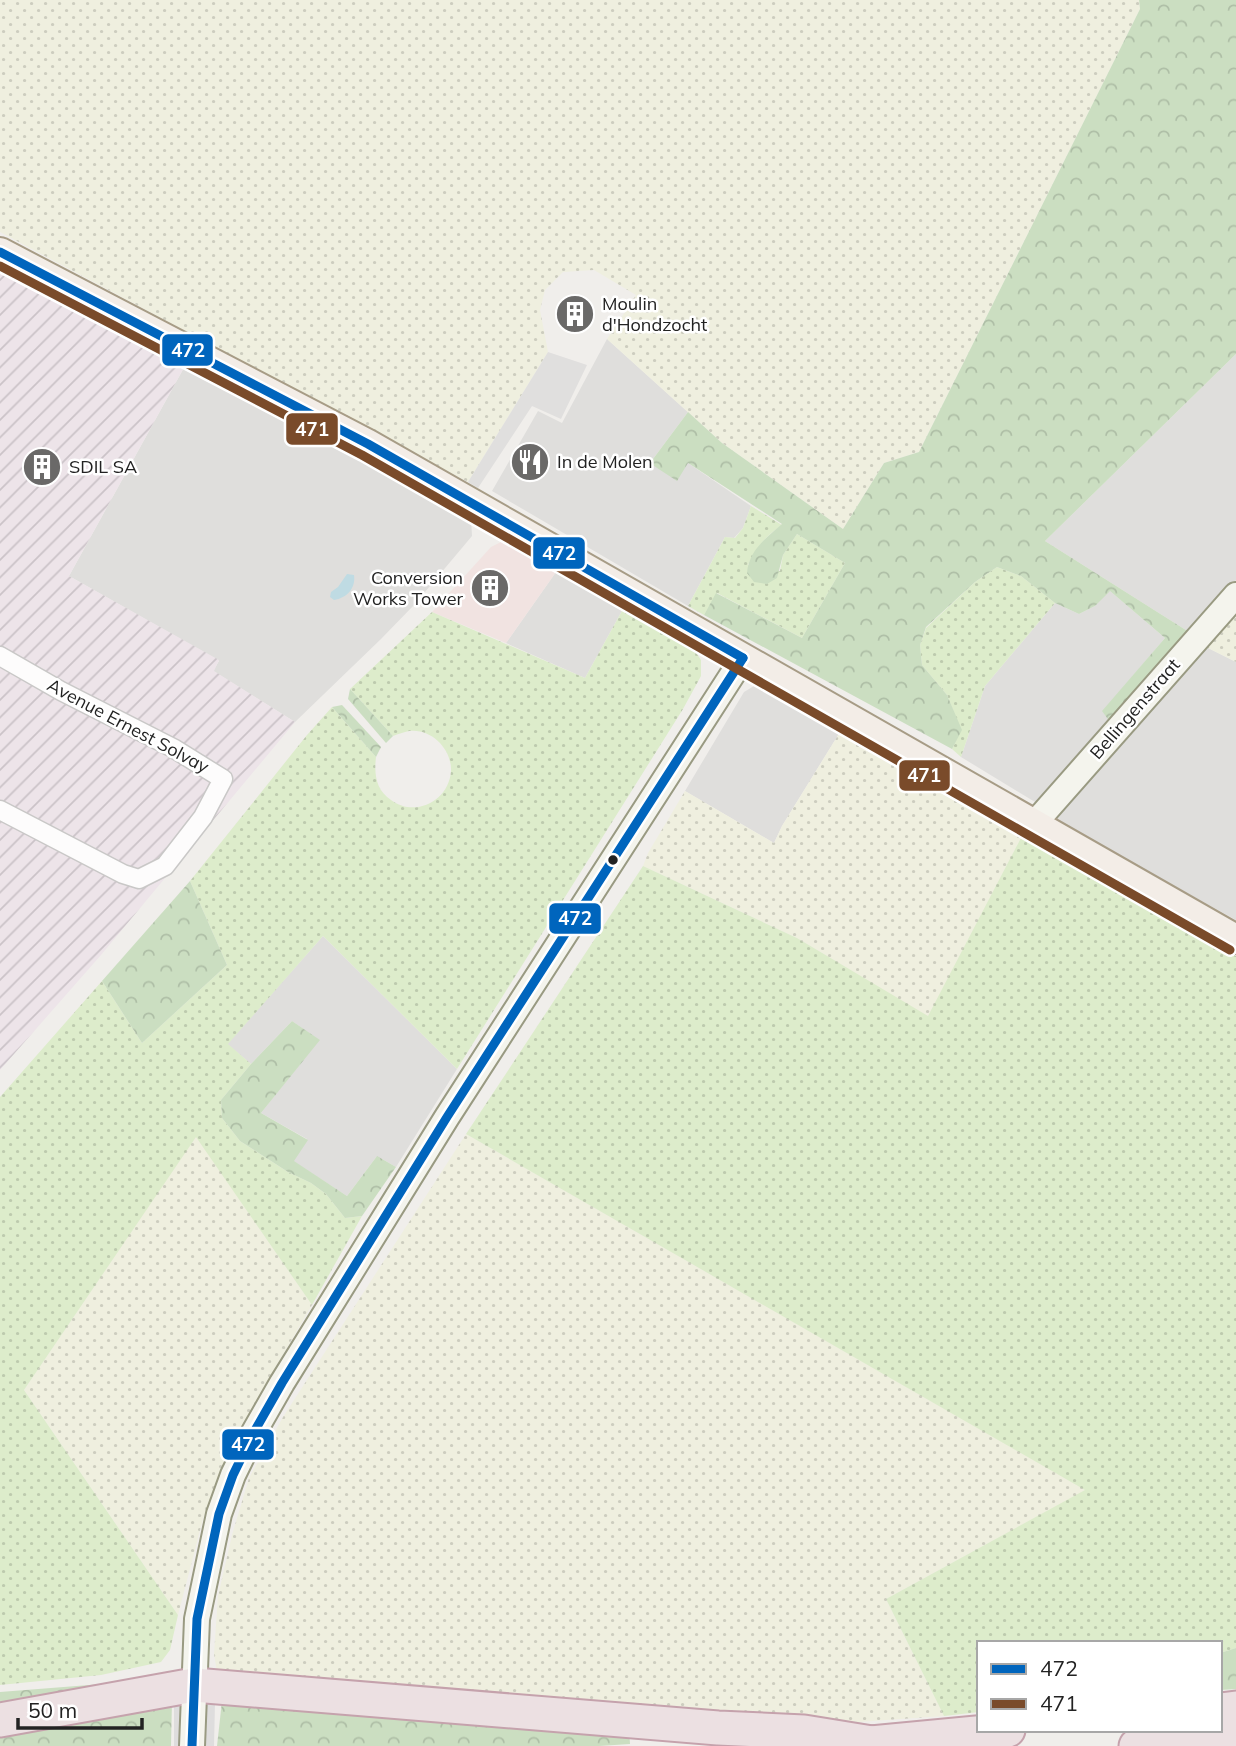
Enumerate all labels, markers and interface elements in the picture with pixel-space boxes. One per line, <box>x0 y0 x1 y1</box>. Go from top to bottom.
place label: Moulin d'Hondzocht <box>602 292 707 336</box>
building icon: Moulin d'Hondzocht <box>554 293 596 335</box>
line badge: 472 <box>161 333 214 367</box>
text: 472 <box>171 338 205 362</box>
line badge: 471 <box>285 412 339 446</box>
text: 471 <box>295 417 329 441</box>
restaurant icon: In de Molen <box>509 441 551 483</box>
building icon: SDIL SA <box>21 446 63 488</box>
place label: In de Molen <box>557 450 653 473</box>
place label: SDIL SA <box>69 455 137 478</box>
line badge: 472 <box>532 536 586 570</box>
text: 472 <box>542 541 576 565</box>
place label: Conversion Works Tower <box>353 566 463 610</box>
building icon: Conversion Works Tower <box>469 567 511 609</box>
street label: Bellingenstraat <box>1085 654 1185 764</box>
street label: Avenue Ernest Solvay <box>43 673 214 778</box>
line badge: 471 <box>898 759 951 792</box>
text: 471 <box>907 763 941 787</box>
unlabelled marker <box>606 853 620 867</box>
line badge: 472 <box>548 902 602 935</box>
text: 472 <box>558 906 592 930</box>
line badge: 472 <box>221 1428 275 1461</box>
text: 472 <box>231 1432 265 1456</box>
legend <box>977 1641 1222 1732</box>
text: 472 <box>1040 1655 1078 1681</box>
scale bar <box>18 1686 142 1730</box>
text: 471 <box>1040 1690 1078 1716</box>
text: 50 m <box>28 1697 77 1723</box>

